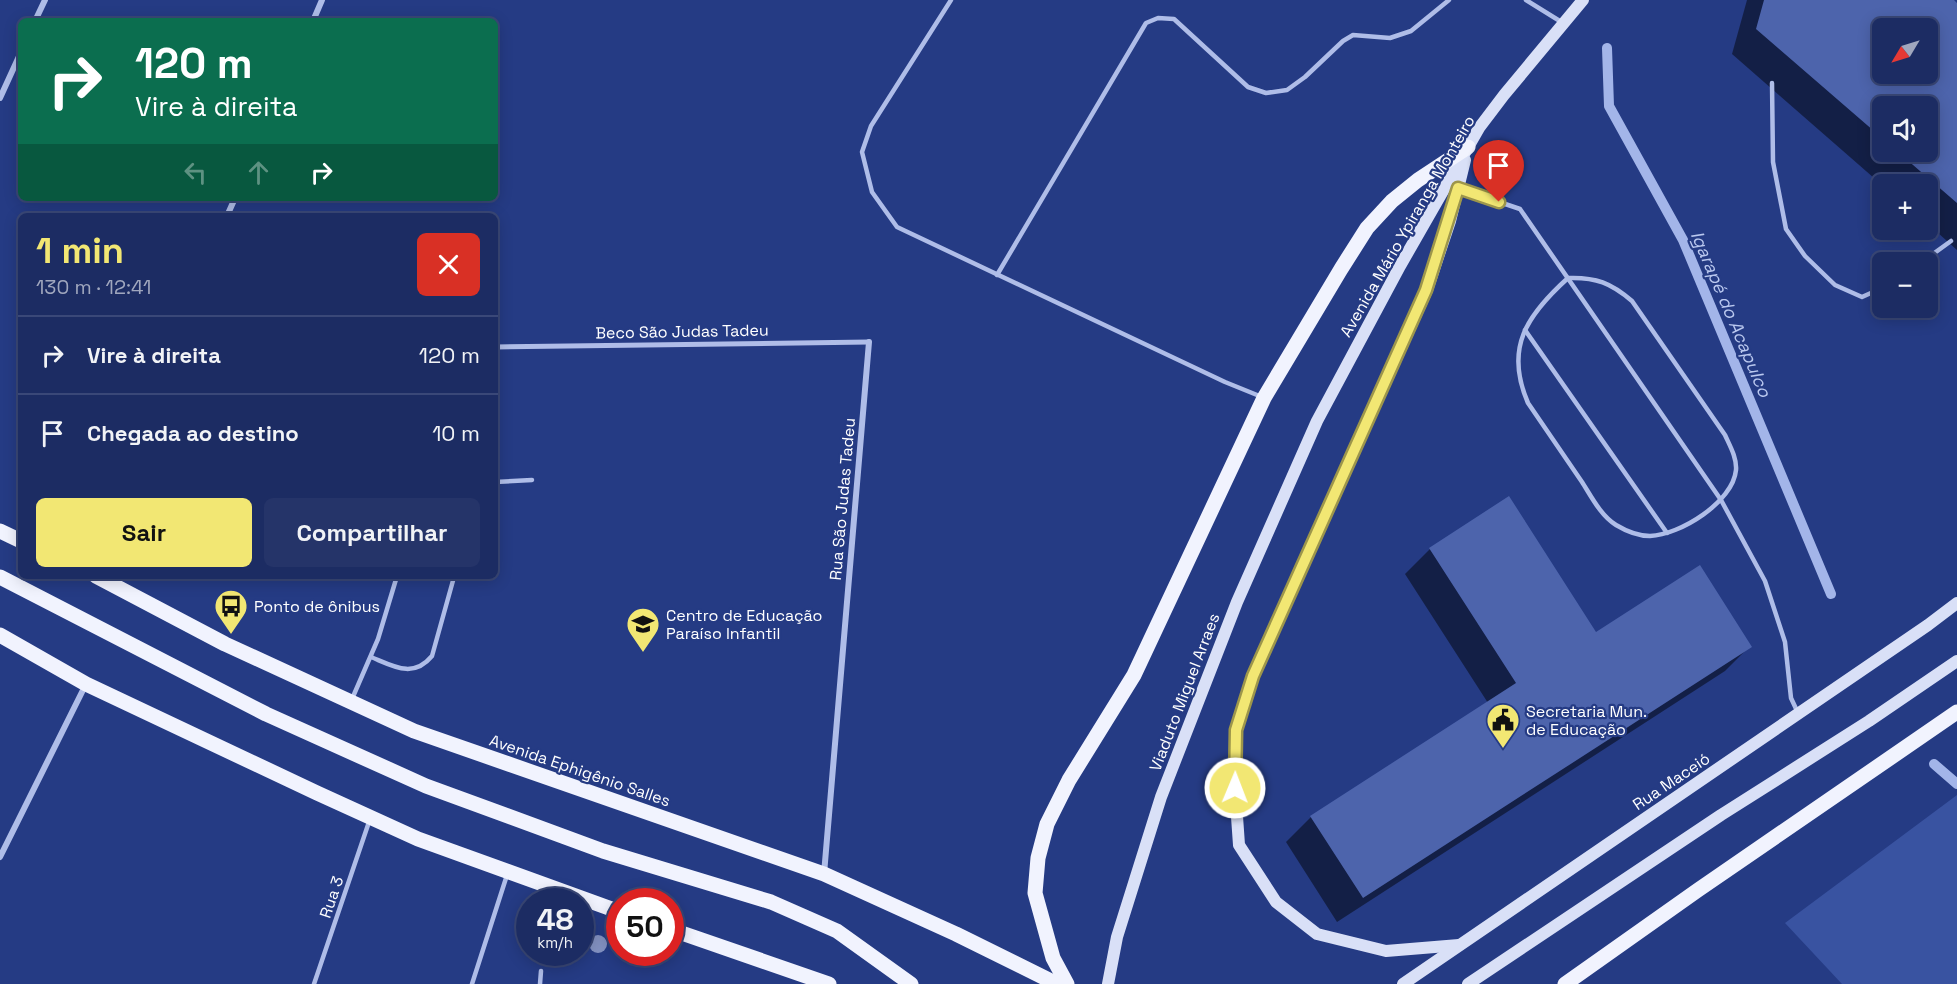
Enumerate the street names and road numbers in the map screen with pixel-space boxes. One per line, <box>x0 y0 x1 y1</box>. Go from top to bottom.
street label: Avenida Mário Ypiranga Monteiro <box>1335 112 1480 341</box>
street label: Beco São Judas Tadeu <box>595 319 769 344</box>
street label: Rua São Judas Tadeu <box>825 417 860 581</box>
street label: Viaduto Miguel Arraes <box>1145 610 1224 774</box>
street label: Avenida Ephigênio Salles <box>487 730 673 811</box>
street label: Rua Maceió <box>1629 748 1714 815</box>
street label: Rua 3 <box>315 873 348 921</box>

